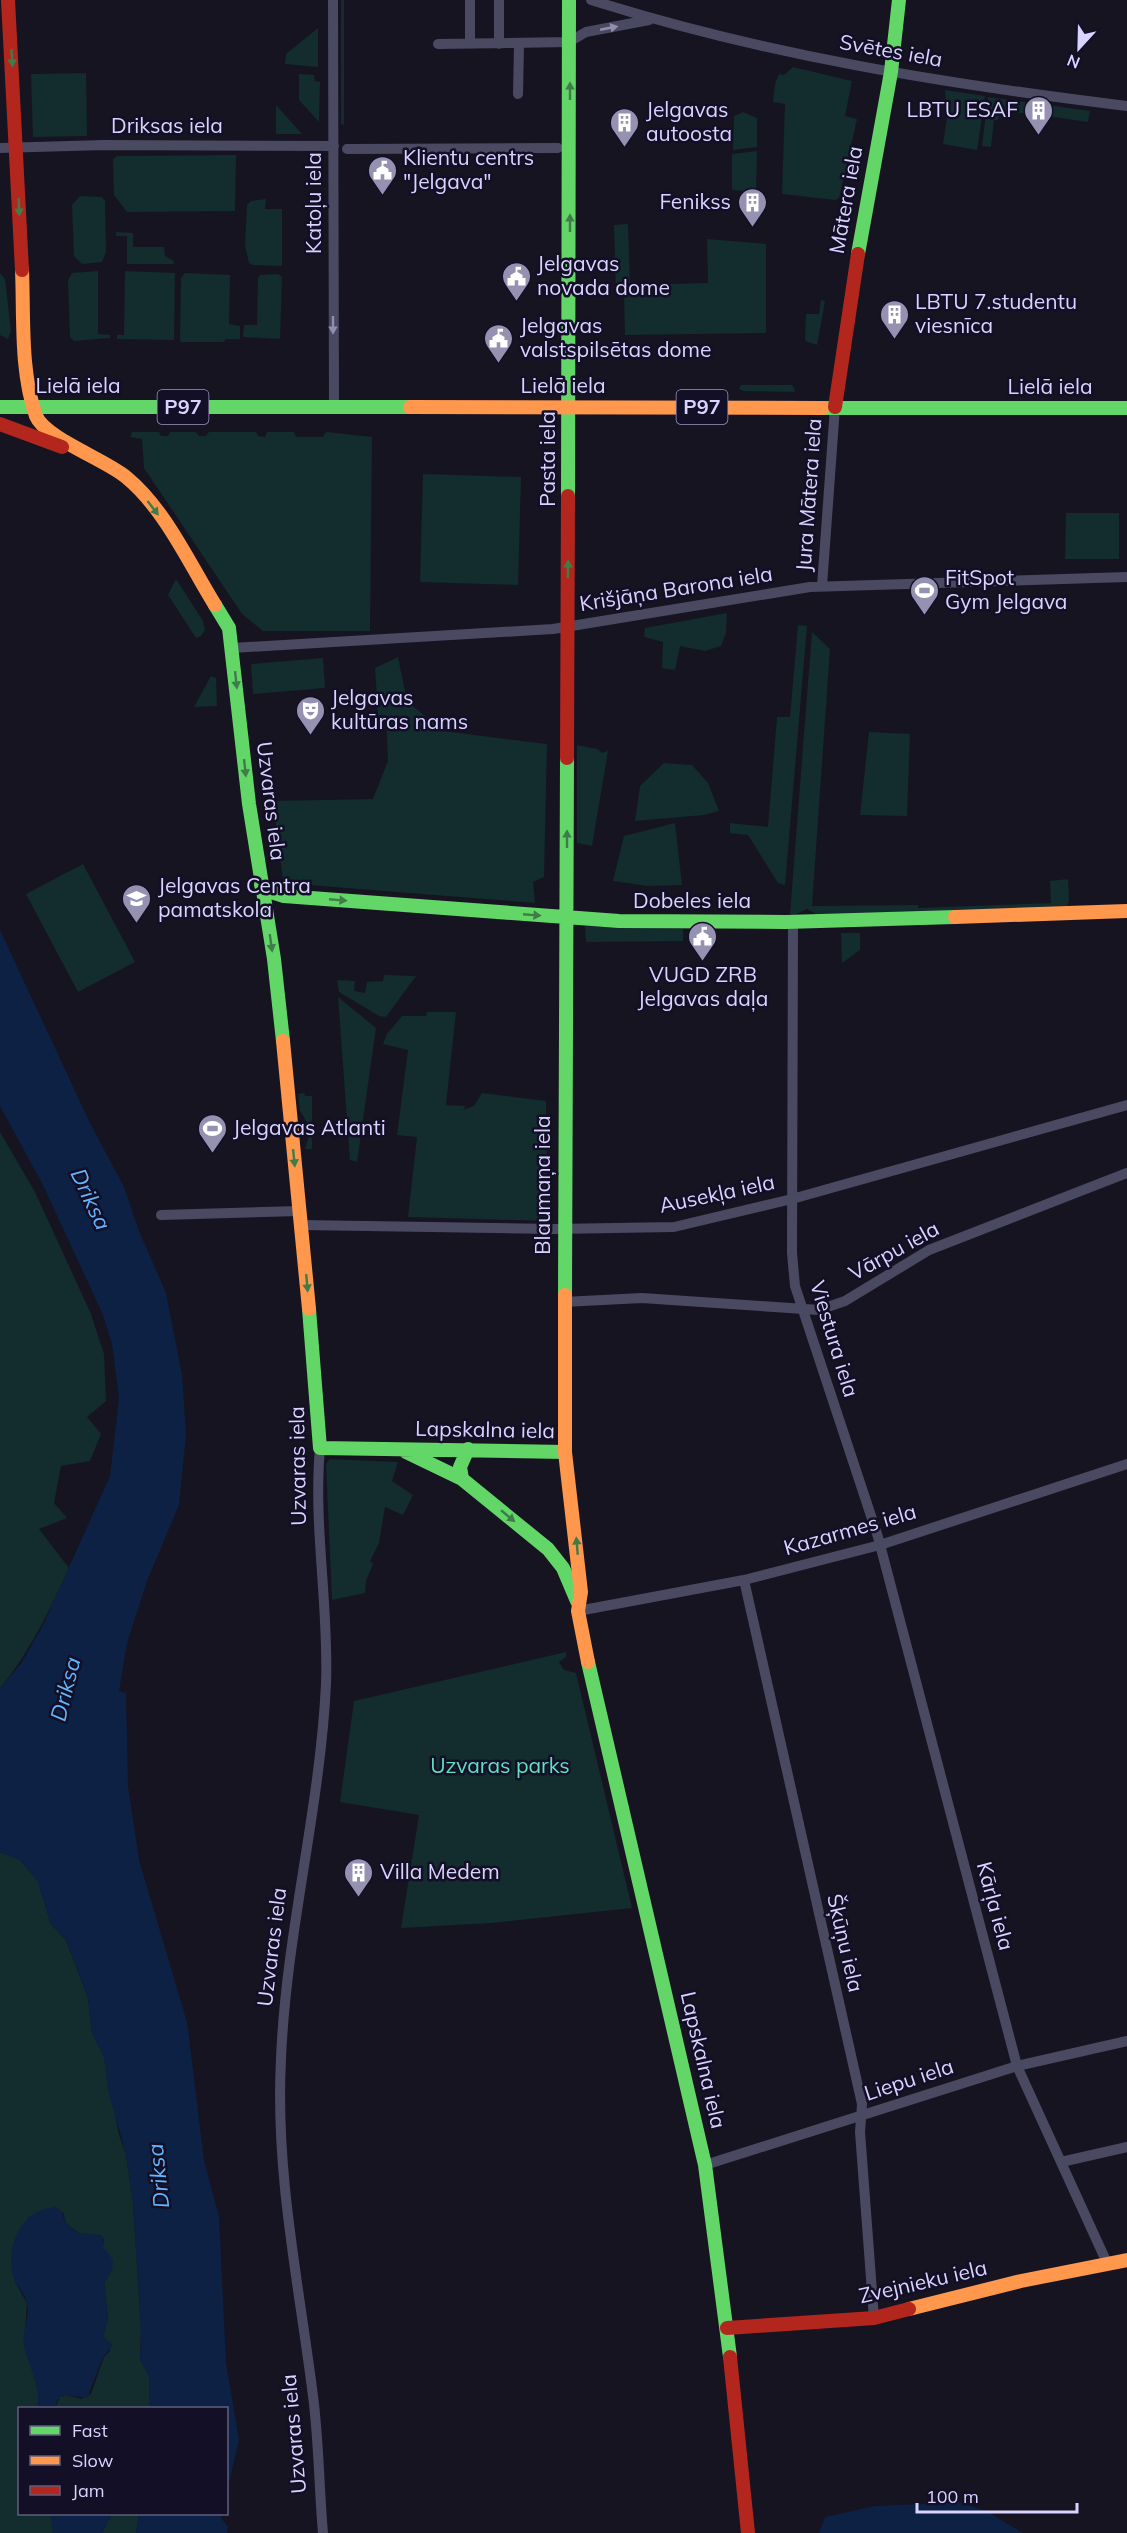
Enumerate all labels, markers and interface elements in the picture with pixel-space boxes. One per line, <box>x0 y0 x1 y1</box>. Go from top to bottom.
north arrow <box>1049 18 1109 78</box>
one-way arrow <box>600 23 619 32</box>
street label: Svētes iela <box>838 28 945 72</box>
one-way arrow <box>7 49 17 68</box>
text: N <box>1064 50 1083 73</box>
one-way arrow <box>565 81 575 100</box>
building icon: LBTU ESAF <box>1023 94 1055 136</box>
place label: Jelgavas autoosta <box>646 96 732 146</box>
place label: LBTU ESAF <box>907 96 1018 122</box>
building icon: Jelgavas autoosta <box>609 106 641 148</box>
street label: Driksas iela <box>111 112 223 138</box>
place label: Klientu centrs "Jelgava" <box>403 144 534 194</box>
street label: Mātera iela <box>823 144 867 256</box>
street label: Katoļu iela <box>300 152 328 254</box>
public building icon: Klientu centrs "Jelgava" <box>366 154 398 196</box>
building icon: Fenikss <box>736 186 768 228</box>
place label: Fenikss <box>659 188 731 214</box>
one-way arrow <box>15 197 24 216</box>
one-way arrow <box>565 213 575 232</box>
place label: Jelgavas novada dome <box>537 250 670 300</box>
public building icon: Jelgavas novada dome <box>500 260 532 302</box>
place label: LBTU 7.studentu viesnīca <box>915 288 1077 338</box>
building icon: LBTU 7.studentu viesnīca <box>878 298 910 340</box>
place label: Jelgavas valstspilsētas dome <box>520 312 711 362</box>
one-way arrow <box>328 315 338 334</box>
public building icon: Jelgavas valstspilsētas dome <box>483 322 515 364</box>
street label: Lielā iela <box>36 372 120 398</box>
street label: Lielā iela <box>521 372 605 398</box>
street label: Lielā iela <box>1008 373 1092 399</box>
road number: P97 <box>158 390 208 424</box>
road number: P97 <box>676 390 728 424</box>
street label: Pasta iela <box>534 411 560 507</box>
street label: Jura Mātera iela <box>790 417 826 572</box>
one-way arrow <box>146 500 158 515</box>
one-way arrow <box>563 560 572 579</box>
street label: Krišjāņa Barona iela <box>577 560 775 618</box>
place label: FitSpot Gym Jelgava <box>945 564 1067 614</box>
sports icon: FitSpot Gym Jelgava <box>908 574 940 616</box>
one-way arrow <box>231 670 241 689</box>
place label: Jelgavas kultūras nams <box>331 684 468 734</box>
theatre icon: Jelgavas kultūras nams <box>294 694 326 736</box>
street label: Uzvaras iela <box>252 740 292 862</box>
one-way arrow <box>240 759 250 778</box>
one-way arrow <box>562 829 571 848</box>
place label: Jelgavas Centra pamatskola <box>158 872 311 922</box>
school or university icon: Jelgavas Centra pamatskola <box>121 882 153 924</box>
street label: Dobeles iela <box>633 887 751 913</box>
one-way arrow <box>328 895 347 905</box>
one-way arrow <box>523 911 542 920</box>
public building icon: VUGD ZRB Jelgavas daļa <box>687 920 719 962</box>
one-way arrow <box>267 933 276 952</box>
place label: VUGD ZRB Jelgavas daļa <box>638 961 768 1013</box>
sports icon: Jelgavas Atlanti <box>196 1112 228 1154</box>
place label: Jelgavas Atlanti <box>233 1114 386 1140</box>
street label: Blaumaņa iela <box>529 1115 557 1255</box>
one-way arrow <box>289 1148 298 1167</box>
water label: Driksa <box>65 1164 117 1234</box>
street label: Ausekļa iela <box>657 1168 777 1220</box>
street label: Vārpu iela <box>844 1215 943 1286</box>
one-way arrow <box>302 1274 312 1293</box>
street label: Viestura iela <box>805 1277 865 1400</box>
street label: Uzvaras iela <box>283 1406 311 1526</box>
street label: Lapskalna iela <box>415 1415 555 1443</box>
street label: Kazarmes iela <box>780 1498 919 1560</box>
one-way arrow <box>500 1509 516 1522</box>
one-way arrow <box>572 1537 582 1556</box>
water label: Driksa <box>44 1654 86 1724</box>
park label: Uzvaras parks <box>430 1752 570 1778</box>
building icon: Villa Medem <box>343 1856 375 1898</box>
place label: Villa Medem <box>380 1858 500 1884</box>
street label: Kārļa iela <box>970 1859 1020 1953</box>
street label: Uzvaras iela <box>251 1886 291 2008</box>
street label: Šķūņu iela <box>820 1891 870 1995</box>
street label: Lapskalna iela <box>676 1989 732 2131</box>
street label: Liepu iela <box>861 2052 957 2106</box>
water label: Driksa <box>141 2142 175 2210</box>
street label: Zvejnieku iela <box>856 2254 989 2308</box>
street label: Uzvaras iela <box>275 2373 311 2495</box>
legend <box>18 2407 228 2515</box>
text: Fast <box>72 2419 108 2442</box>
text: Slow <box>72 2449 114 2472</box>
scale bar <box>917 2476 1078 2514</box>
text: Jam <box>72 2479 105 2502</box>
text: 100 m <box>926 2485 979 2508</box>

